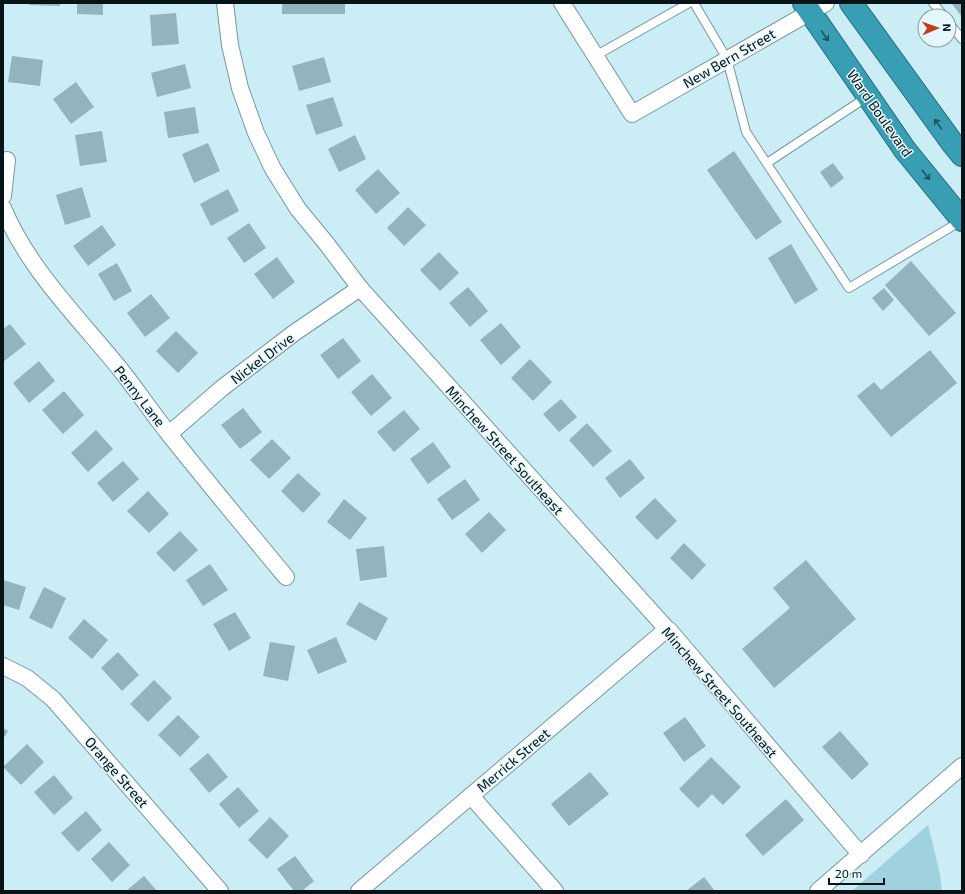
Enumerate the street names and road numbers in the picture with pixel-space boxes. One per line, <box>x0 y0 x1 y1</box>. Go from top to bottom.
street label: New Bern Street <box>680 25 778 91</box>
street label: Ward Boulevard <box>844 66 916 160</box>
street label: Nickel Drive <box>227 329 297 387</box>
street label: Penny Lane <box>111 362 169 430</box>
street label: Minchew Street Southeast <box>443 382 567 518</box>
street label: Minchew Street Southeast <box>659 623 781 761</box>
street label: Merrick Street <box>473 724 553 796</box>
street label: Orange Street <box>82 733 152 811</box>

